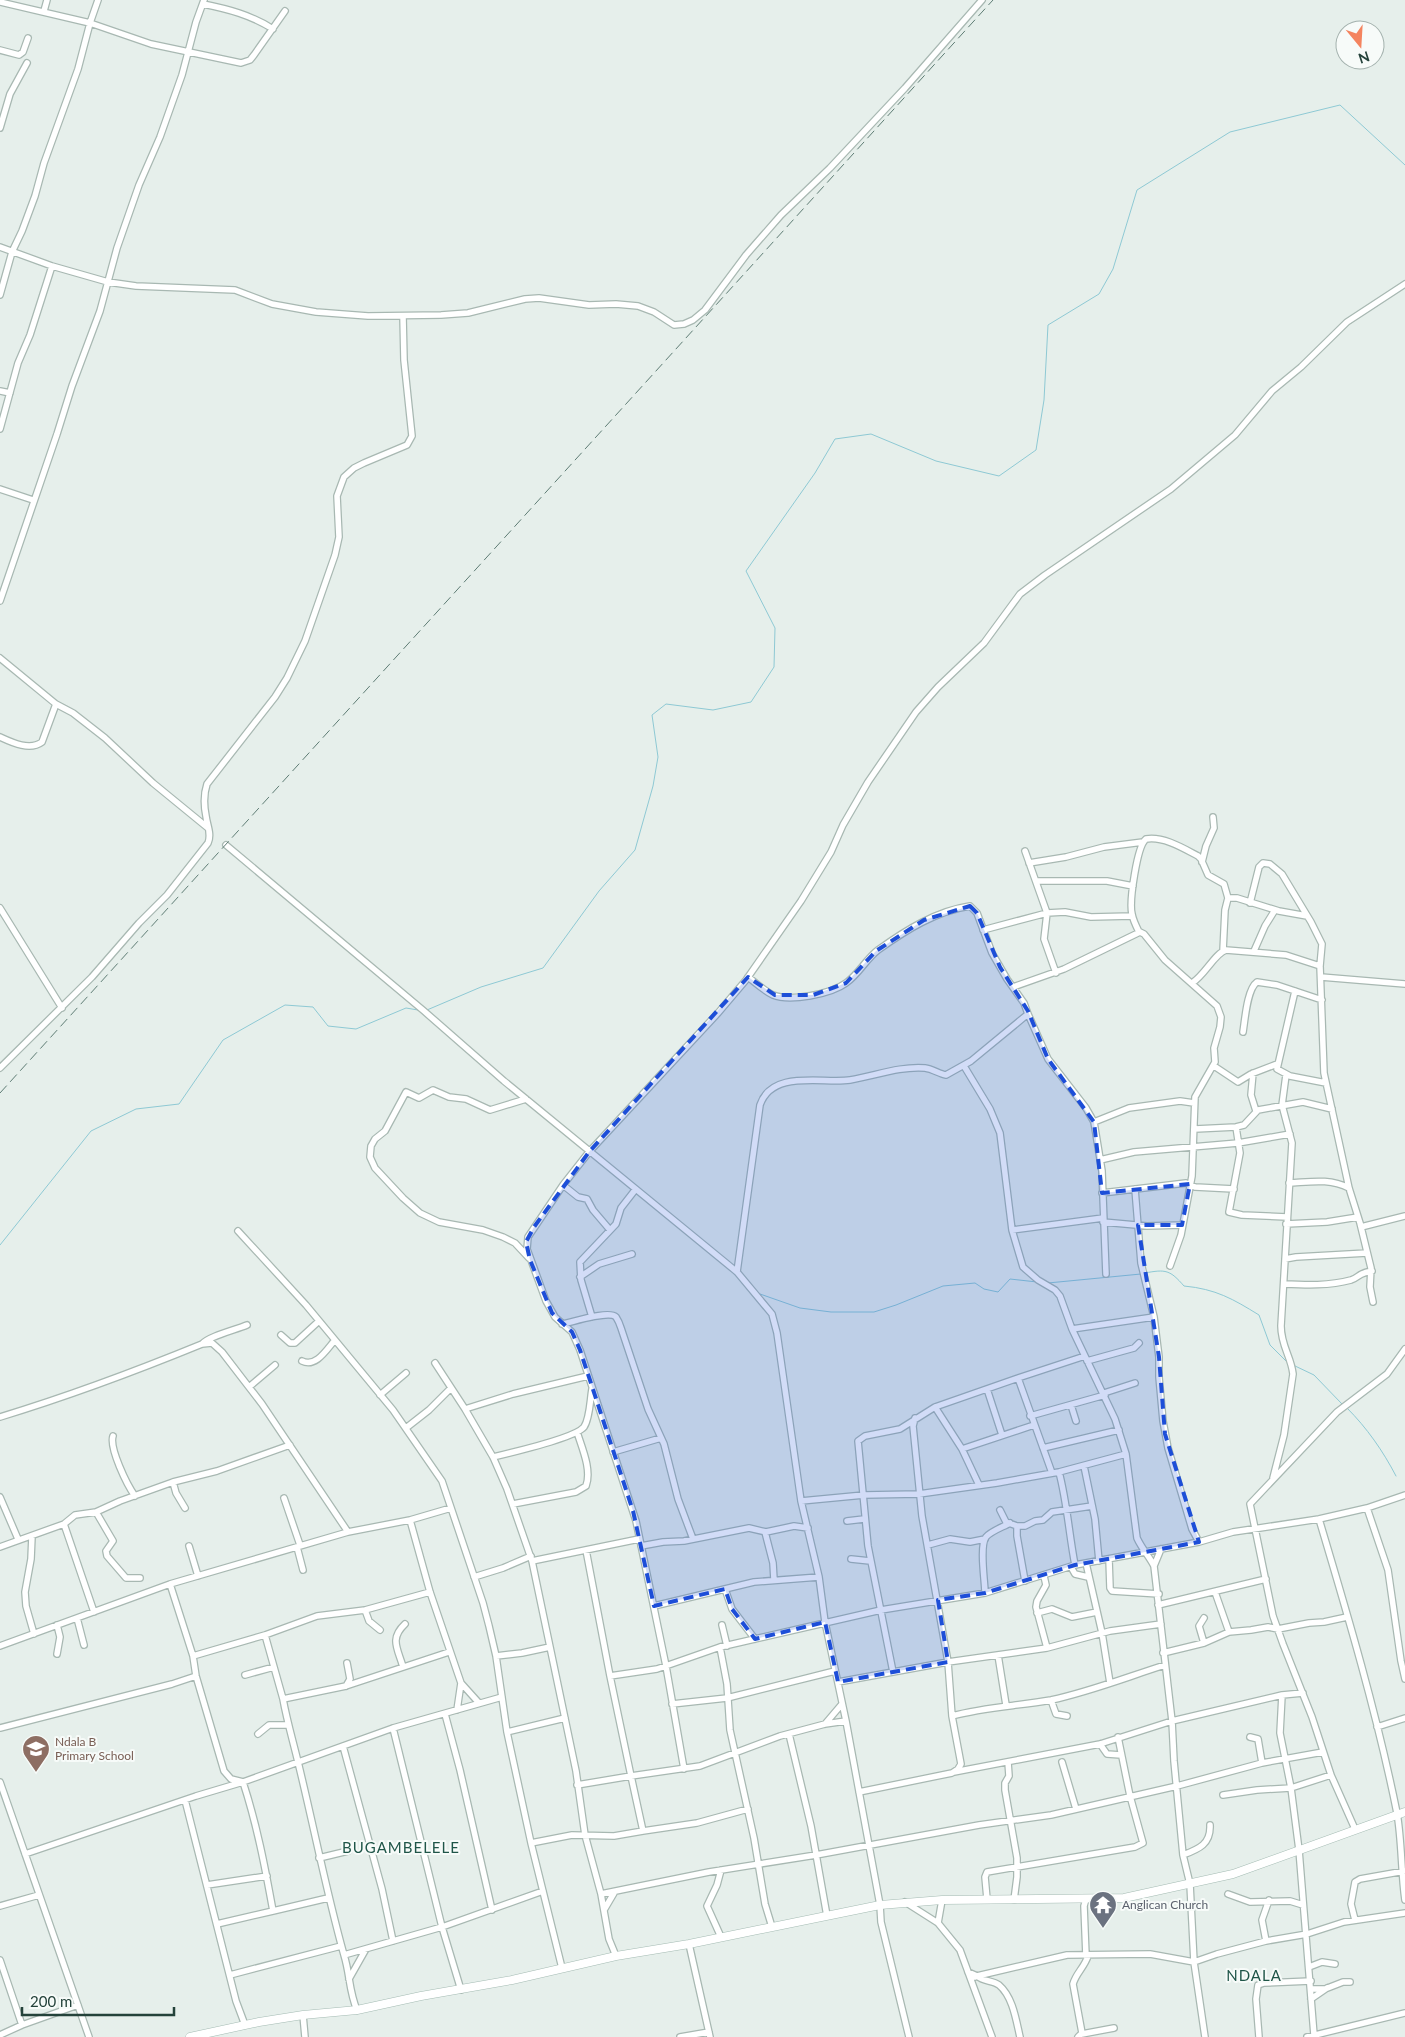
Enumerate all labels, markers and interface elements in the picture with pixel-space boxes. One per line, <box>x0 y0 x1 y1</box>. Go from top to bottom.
north arrow <box>1335 20 1385 70</box>
text: N <box>1356 48 1372 68</box>
school or university icon: Ndala B Primary School <box>21 1734 51 1773</box>
place label: Ndala B Primary School <box>55 1734 134 1763</box>
district label: BUGAMBELELE <box>342 1838 460 1856</box>
temple icon: Anglican Church <box>1088 1890 1118 1929</box>
place label: Anglican Church <box>1122 1897 1208 1912</box>
district label: NDALA <box>1226 1966 1282 1984</box>
scale bar <box>22 1984 175 2016</box>
text: 200 m <box>30 1992 72 2010</box>

